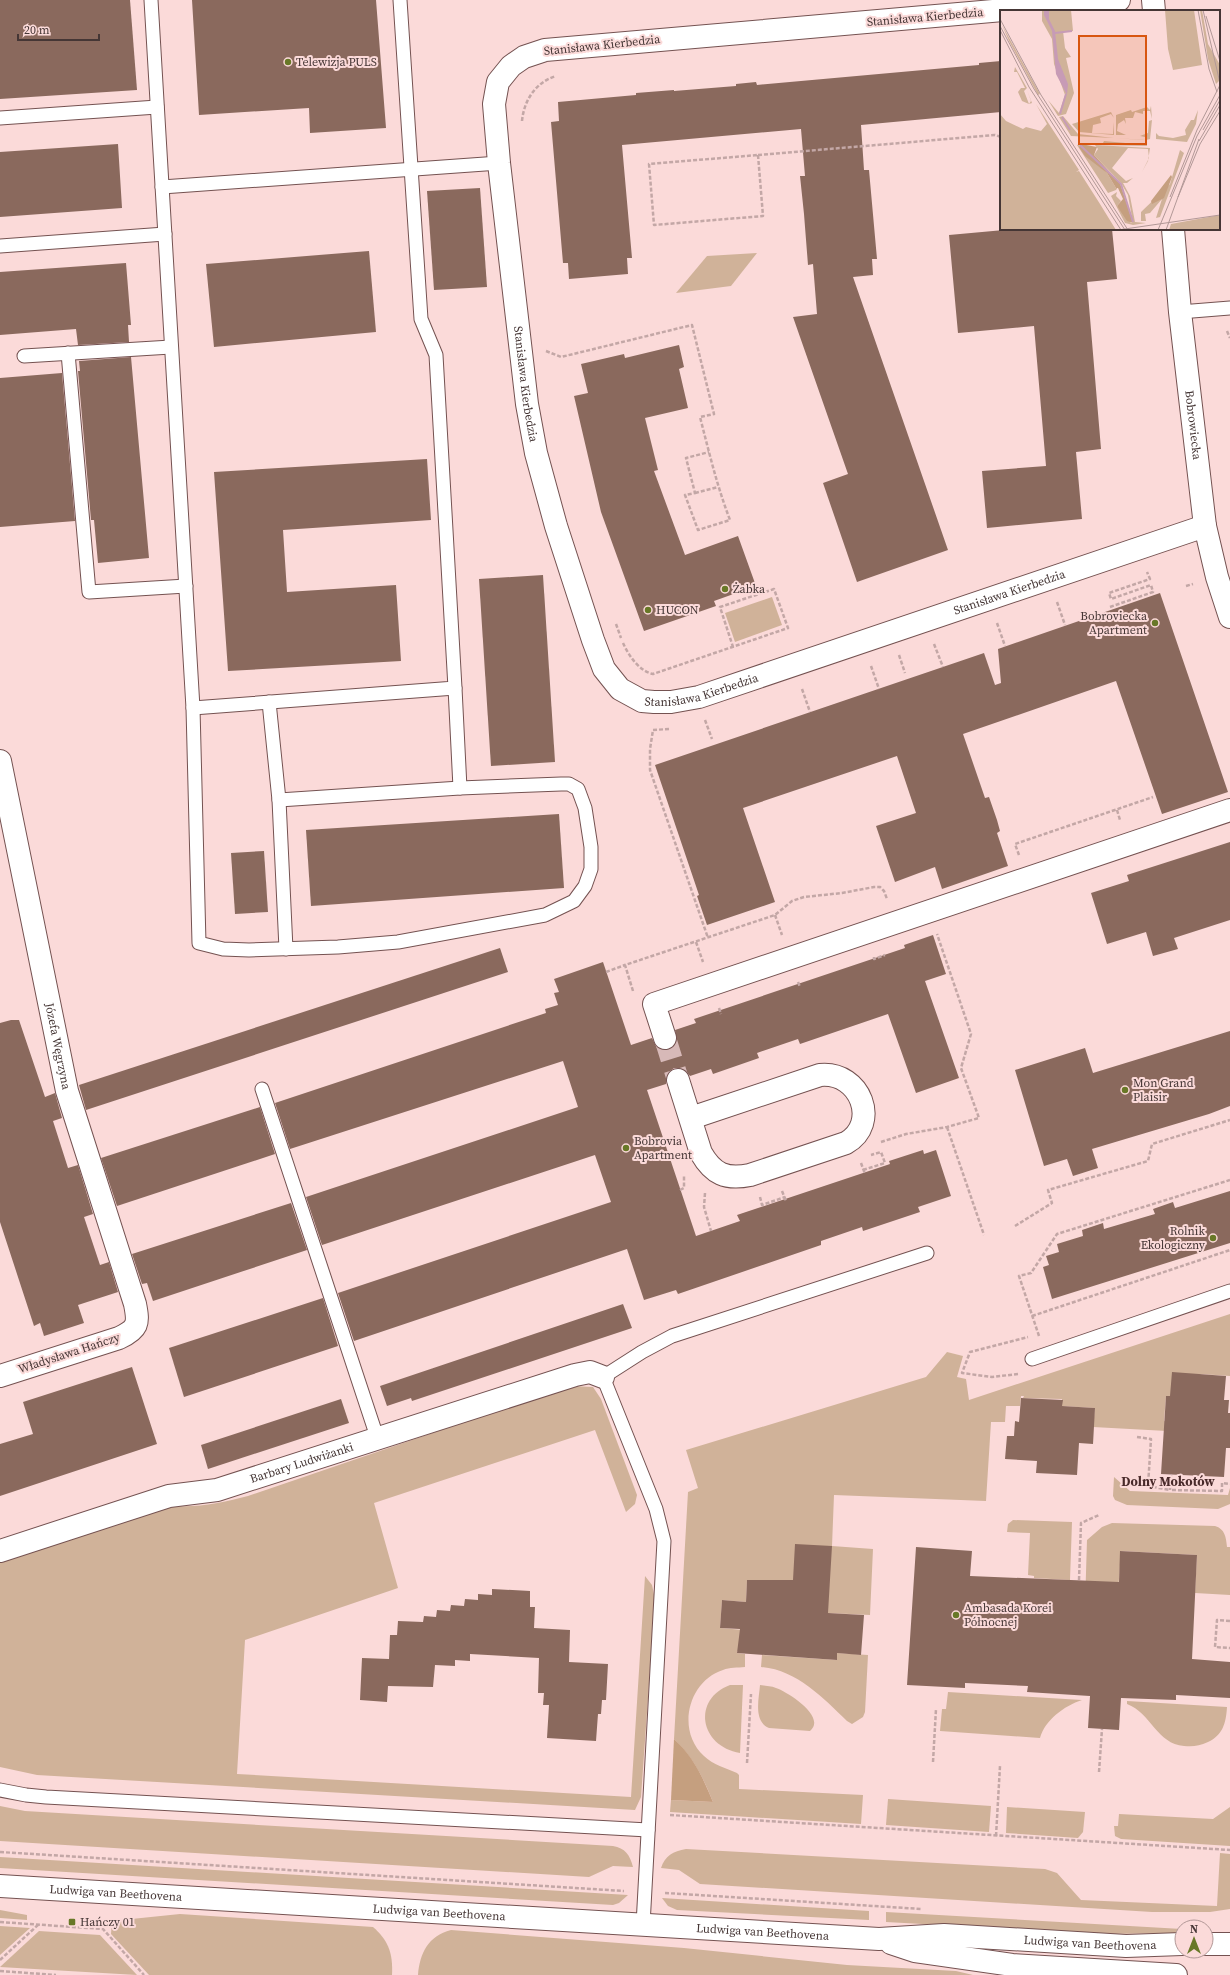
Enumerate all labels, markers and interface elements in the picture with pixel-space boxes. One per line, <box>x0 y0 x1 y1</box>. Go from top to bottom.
street label: Stanisława Kierbedzia <box>866 4 985 30</box>
inset map <box>1000 10 1220 230</box>
scale bar <box>18 16 99 42</box>
text: 20 m <box>24 22 50 38</box>
street label: Stanisława Kierbedzia <box>543 31 662 59</box>
place label: Telewizja PULS <box>296 54 377 70</box>
marker: Telewizja PULS <box>283 57 293 67</box>
street label: Stanisława Kierbedzia <box>510 325 542 444</box>
street label: Bobrowiecka <box>1181 389 1205 461</box>
street label: Stanisława Kierbedzia <box>951 566 1068 618</box>
place label: Żabka <box>733 581 766 597</box>
marker: Żabka <box>720 584 730 594</box>
place label: HUCON <box>656 602 699 618</box>
marker: HUCON <box>643 605 653 615</box>
place label: Bobroviecka Apartment <box>1080 608 1148 638</box>
marker: Bobroviecka Apartment <box>1150 618 1160 628</box>
street label: Stanisława Kierbedzia <box>644 669 761 710</box>
street label: Józefa Węgrzyna <box>41 1000 75 1092</box>
place label: Mon Grand Plaisir <box>1133 1075 1194 1105</box>
marker: Mon Grand Plaisir <box>1120 1085 1130 1095</box>
place label: Bobrovia Apartment <box>634 1133 692 1163</box>
marker: Bobrovia Apartment <box>621 1143 631 1153</box>
place label: Rolnik Ekologiczny <box>1141 1223 1206 1253</box>
marker: Rolnik Ekologiczny <box>1208 1233 1218 1243</box>
street label: Władysława Hańczy <box>16 1329 123 1377</box>
street label: Barbary Ludwiżanki <box>248 1439 356 1487</box>
district label: Dolny Mokotów <box>1121 1473 1216 1490</box>
place label: Ambasada Korei Północnej <box>964 1600 1052 1630</box>
marker: Ambasada Korei Północnej <box>951 1610 961 1620</box>
street label: Ludwiga van Beethovena <box>49 1881 184 1905</box>
street label: Ludwiga van Beethovena <box>372 1900 507 1925</box>
place label: Hańczy 01 <box>80 1914 135 1930</box>
marker: Hańczy 01 <box>67 1917 77 1927</box>
north arrow <box>1174 1919 1214 1959</box>
street label: Ludwiga van Beethovena <box>696 1920 830 1944</box>
text: N <box>1190 1922 1198 1937</box>
street label: Ludwiga van Beethovena <box>1023 1932 1158 1954</box>

